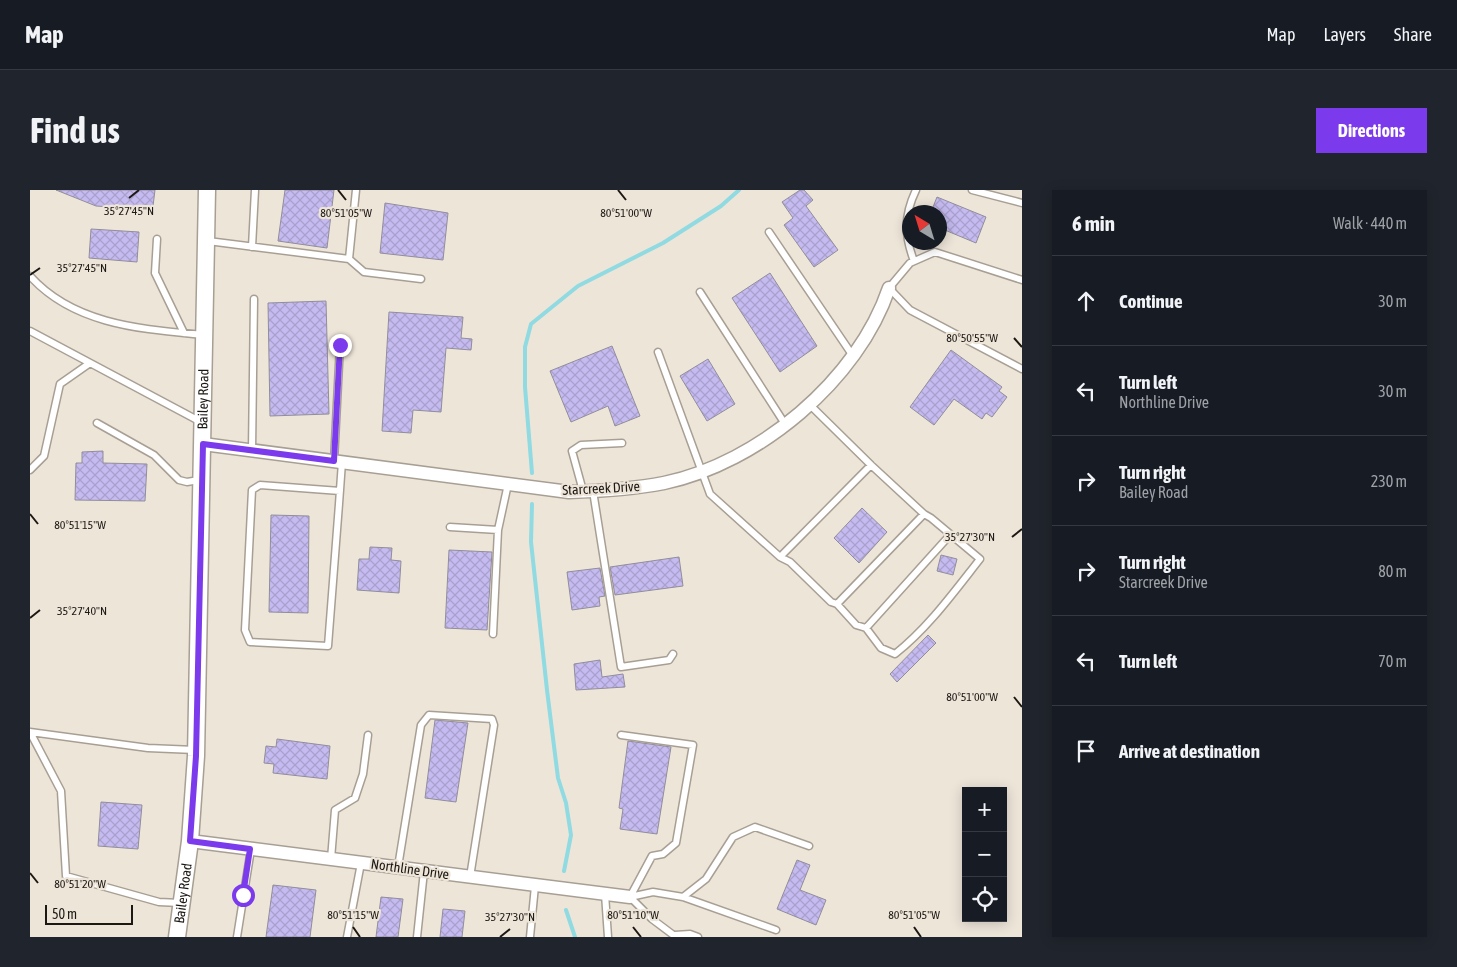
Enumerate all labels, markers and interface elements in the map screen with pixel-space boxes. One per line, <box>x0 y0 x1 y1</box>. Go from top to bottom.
text: Map <box>25 21 64 48</box>
text: Map <box>1266 24 1295 45</box>
text: Layers <box>1323 24 1366 45</box>
text: Share <box>1394 24 1432 45</box>
button: Directions <box>1316 108 1427 153</box>
text: Find us <box>30 110 120 150</box>
text: 35°27'45"N <box>104 204 154 218</box>
north arrow <box>902 205 947 250</box>
text: 80°51'05"W <box>320 206 372 220</box>
text: 80°51'00"W <box>600 206 652 220</box>
text: 6 min <box>1072 211 1115 235</box>
text: Walk · 440 m <box>1333 214 1407 232</box>
text: 35°27'45"N <box>57 261 107 275</box>
icon: ahead <box>1072 287 1100 315</box>
text: Continue <box>1119 290 1183 312</box>
text: 30 m <box>1378 292 1407 310</box>
text: 80°50'55"W <box>946 331 998 345</box>
route end <box>329 334 352 357</box>
street label: Bailey Road <box>194 369 212 430</box>
text: Turn left <box>1119 371 1177 393</box>
icon: left <box>1072 377 1100 405</box>
text: 30 m <box>1378 382 1407 400</box>
text: Northline Drive <box>1119 393 1209 411</box>
text: Turn right <box>1119 461 1186 483</box>
icon: right <box>1072 467 1100 495</box>
text: 230 m <box>1371 472 1407 490</box>
street label: Starcreek Drive <box>562 478 640 498</box>
text: Bailey Road <box>1119 483 1188 501</box>
text: 80°51'15"W <box>54 518 106 532</box>
text: 35°27'30"N <box>945 530 995 544</box>
text: Turn right <box>1119 551 1186 573</box>
icon: right <box>1072 557 1100 585</box>
text: 80 m <box>1378 562 1407 580</box>
text: Starcreek Drive <box>1119 573 1208 591</box>
text: 35°27'40"N <box>57 604 107 618</box>
icon: left <box>1072 647 1100 675</box>
text: Turn left <box>1119 650 1177 672</box>
text: 70 m <box>1378 652 1407 670</box>
text: 80°51'00"W <box>946 690 998 704</box>
icon: arrive <box>1072 737 1100 765</box>
text: Arrive at destination <box>1119 740 1260 762</box>
map controls <box>962 787 1007 922</box>
button: + <box>962 787 1007 832</box>
button: − <box>962 832 1007 877</box>
street label: Northline Drive <box>370 856 450 882</box>
street label: Bailey Road <box>171 862 195 925</box>
text: 80°51'20"W <box>54 877 106 891</box>
button: locate <box>962 877 1007 922</box>
route start <box>232 884 255 907</box>
scale bar <box>45 902 132 925</box>
text: 50 m <box>52 906 77 922</box>
text: 80°51'15"W <box>327 908 379 922</box>
text: 80°51'10"W <box>607 908 659 922</box>
text: 80°51'05"W <box>888 908 940 922</box>
text: 35°27'30"N <box>485 910 535 924</box>

